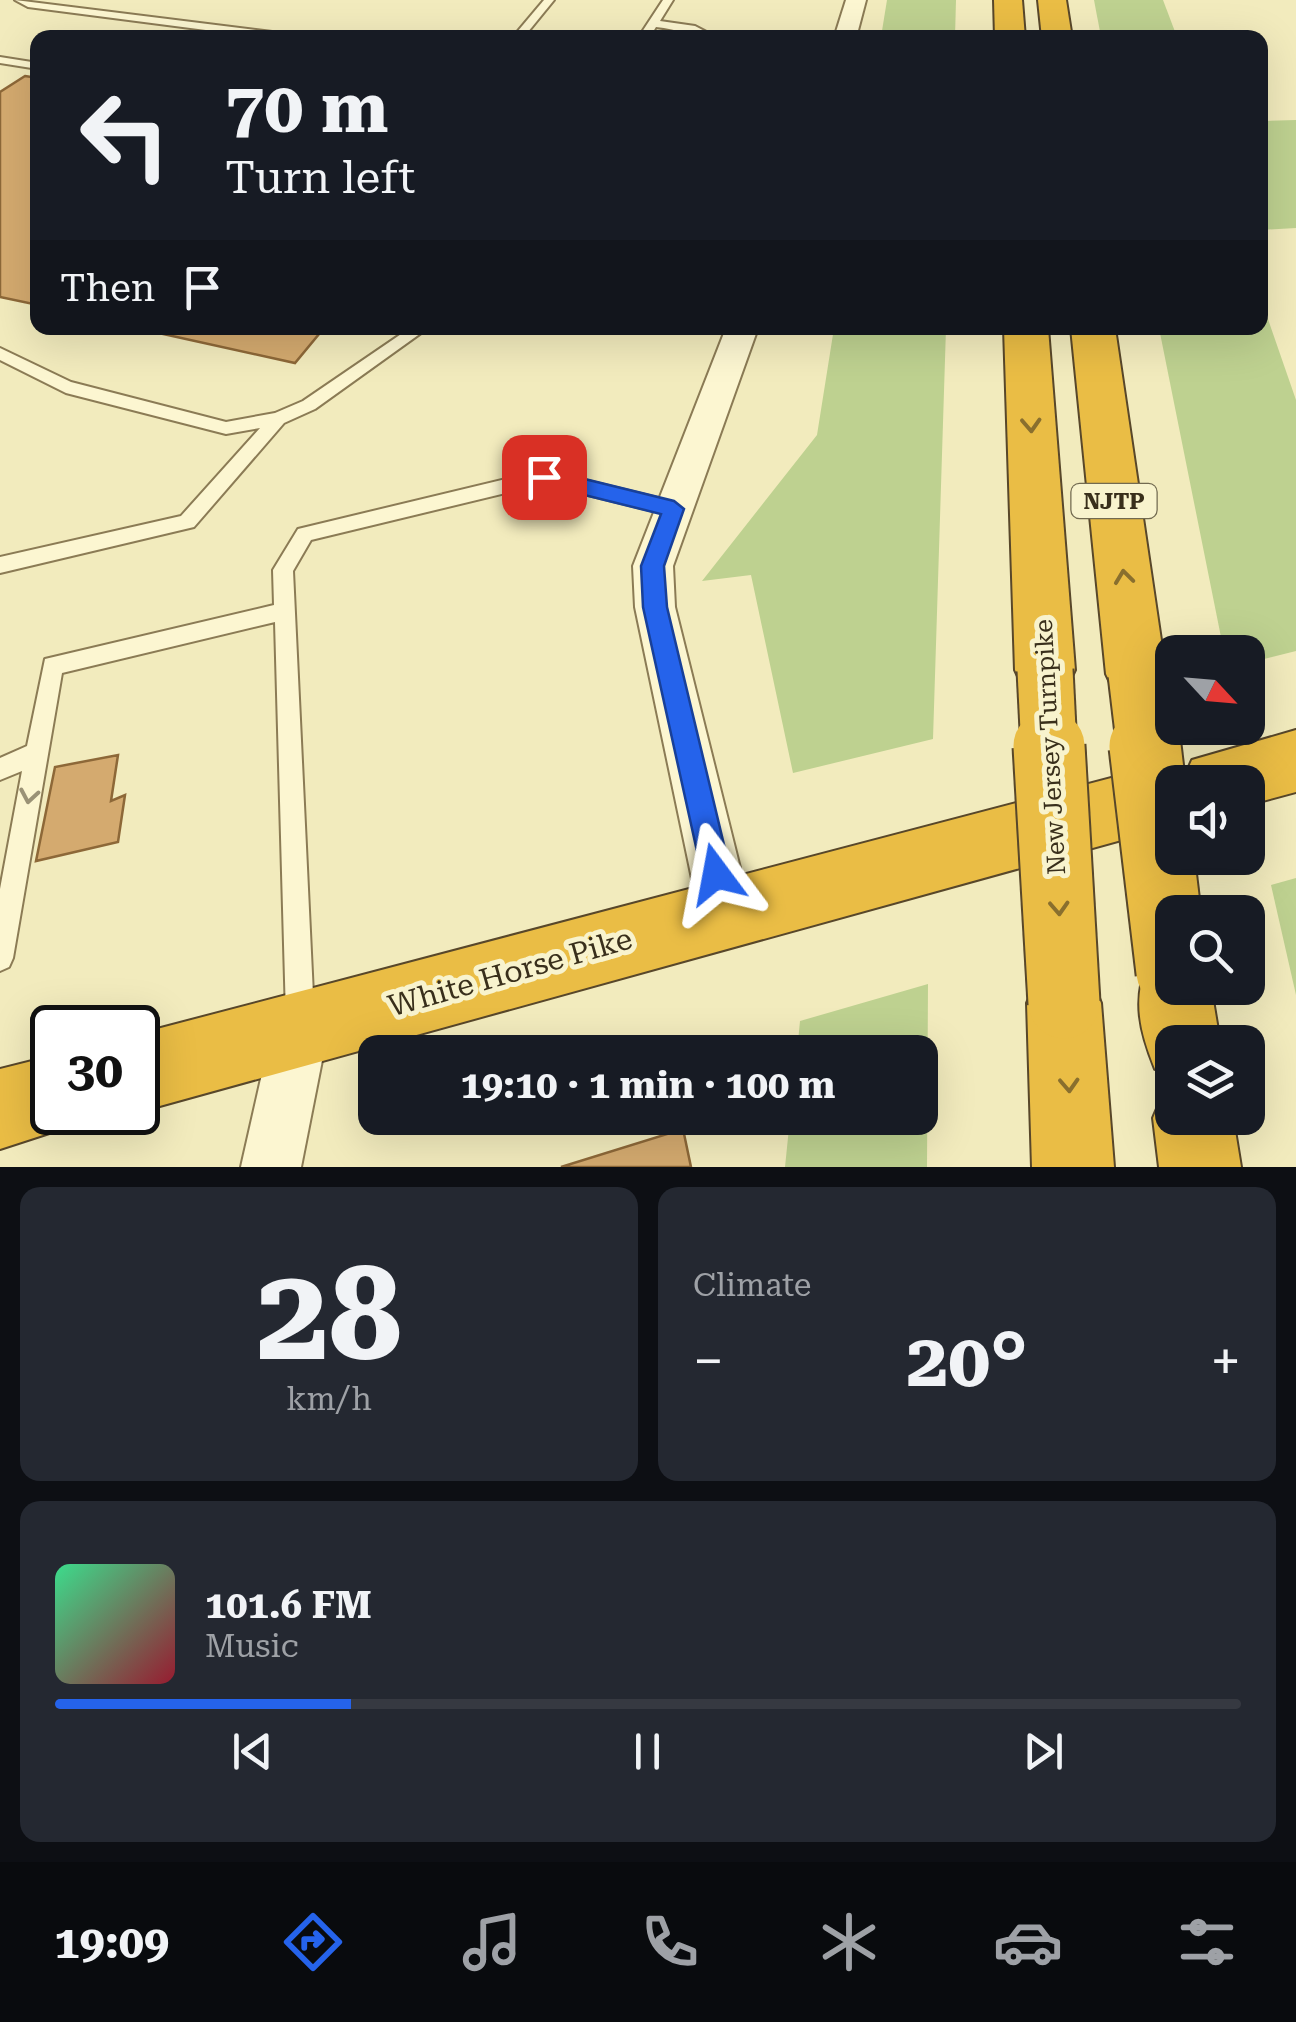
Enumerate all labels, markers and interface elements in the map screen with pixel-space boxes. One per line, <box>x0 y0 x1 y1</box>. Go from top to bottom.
text: 70 m <box>225 67 389 149</box>
icon: left <box>60 70 190 200</box>
text: Turn left <box>225 151 415 204</box>
icon: arrive <box>175 260 230 315</box>
text: Then <box>60 266 155 310</box>
one-way arrow <box>1020 417 1041 433</box>
pin <box>502 435 587 520</box>
icon: arrive <box>517 450 572 505</box>
road number: NJTP <box>1072 484 1156 518</box>
one-way arrow <box>1114 569 1135 585</box>
street label: New Jersey Turnpike <box>1029 618 1071 876</box>
north arrow <box>1155 635 1265 745</box>
map controls <box>1155 635 1265 1135</box>
button: sound <box>1155 765 1265 875</box>
one-way arrow <box>19 788 40 804</box>
position arrow <box>664 822 768 926</box>
button: search <box>1155 895 1265 1005</box>
one-way arrow <box>1048 900 1069 916</box>
street label: White Horse Pike <box>384 920 636 1024</box>
speed limit sign: 30 <box>30 1005 160 1135</box>
button: layers <box>1155 1025 1265 1135</box>
text: 19:10 · 1 min · 100 m <box>461 1063 835 1107</box>
one-way arrow <box>1058 1078 1079 1094</box>
text: 28 <box>256 1238 402 1391</box>
text: Climate <box>693 1266 811 1304</box>
text: 20° <box>906 1316 1028 1404</box>
text: − <box>693 1329 724 1393</box>
text: + <box>1210 1329 1241 1393</box>
text: km/h <box>286 1380 372 1418</box>
text: 101.6 FM <box>205 1583 372 1627</box>
text: Music <box>205 1627 299 1665</box>
icon: previous <box>225 1724 280 1779</box>
icon: pause <box>620 1724 675 1779</box>
icon: next <box>1016 1724 1071 1779</box>
icon: directions <box>278 1907 348 1977</box>
icon: music <box>457 1907 527 1977</box>
icon: phone <box>635 1907 705 1977</box>
icon: climate <box>814 1907 884 1977</box>
icon: car <box>993 1907 1063 1977</box>
icon: filters <box>1172 1907 1242 1977</box>
text: 19:09 <box>54 1916 169 1969</box>

